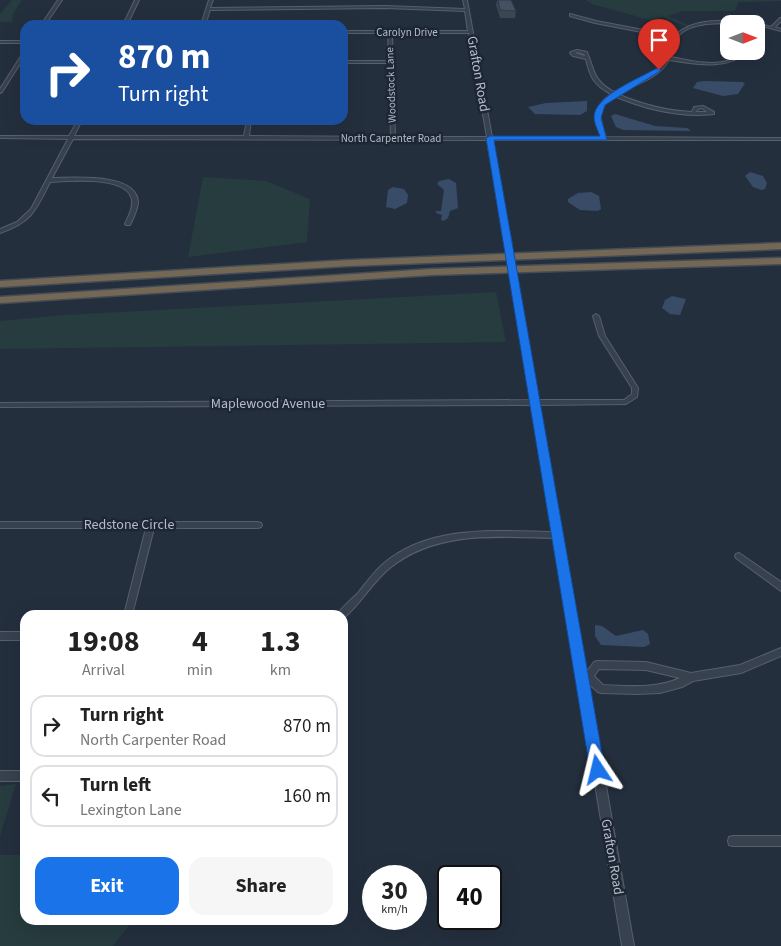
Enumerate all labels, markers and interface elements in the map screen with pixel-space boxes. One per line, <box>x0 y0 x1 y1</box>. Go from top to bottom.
north arrow <box>720 15 765 60</box>
map controls <box>720 15 765 60</box>
pin <box>638 19 680 70</box>
street label: Carolyn Drive <box>376 25 438 40</box>
icon: arrive <box>645 26 673 54</box>
text: 870 m <box>118 32 210 82</box>
street label: Grafton Road <box>462 35 494 113</box>
icon: right <box>35 40 100 105</box>
street label: Woodstock Lane <box>382 46 400 123</box>
text: Turn right <box>118 78 208 110</box>
street label: North Carpenter Road <box>341 131 441 146</box>
street label: Maplewood Avenue <box>211 394 325 414</box>
street label: Redstone Circle <box>84 515 174 535</box>
text: 19:08 <box>67 620 140 663</box>
text: 4 <box>192 620 208 663</box>
text: 1.3 <box>260 620 301 663</box>
text: Arrival <box>82 659 125 681</box>
text: min <box>187 659 213 681</box>
text: km <box>270 659 291 681</box>
text: Turn right <box>80 702 164 729</box>
icon: right <box>37 712 65 740</box>
text: 870 m <box>283 713 331 740</box>
text: North Carpenter Road <box>80 729 226 751</box>
position arrow <box>571 743 623 795</box>
text: Turn left <box>80 772 151 799</box>
icon: left <box>37 782 65 810</box>
text: 160 m <box>283 783 331 810</box>
text: Lexington Lane <box>80 799 182 821</box>
street label: Grafton Road <box>596 818 628 896</box>
button: Exit <box>35 857 179 915</box>
button: Share <box>189 857 333 915</box>
speed limit sign: 40 <box>437 865 502 930</box>
text: 30 <box>381 873 408 909</box>
text: km/h <box>381 901 408 918</box>

